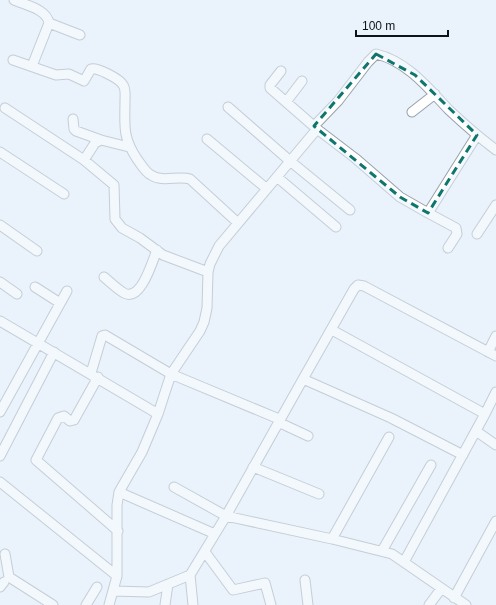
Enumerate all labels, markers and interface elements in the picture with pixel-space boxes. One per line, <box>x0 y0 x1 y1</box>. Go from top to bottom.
scale bar <box>356 12 448 38</box>
text: 100 m <box>362 19 395 33</box>

